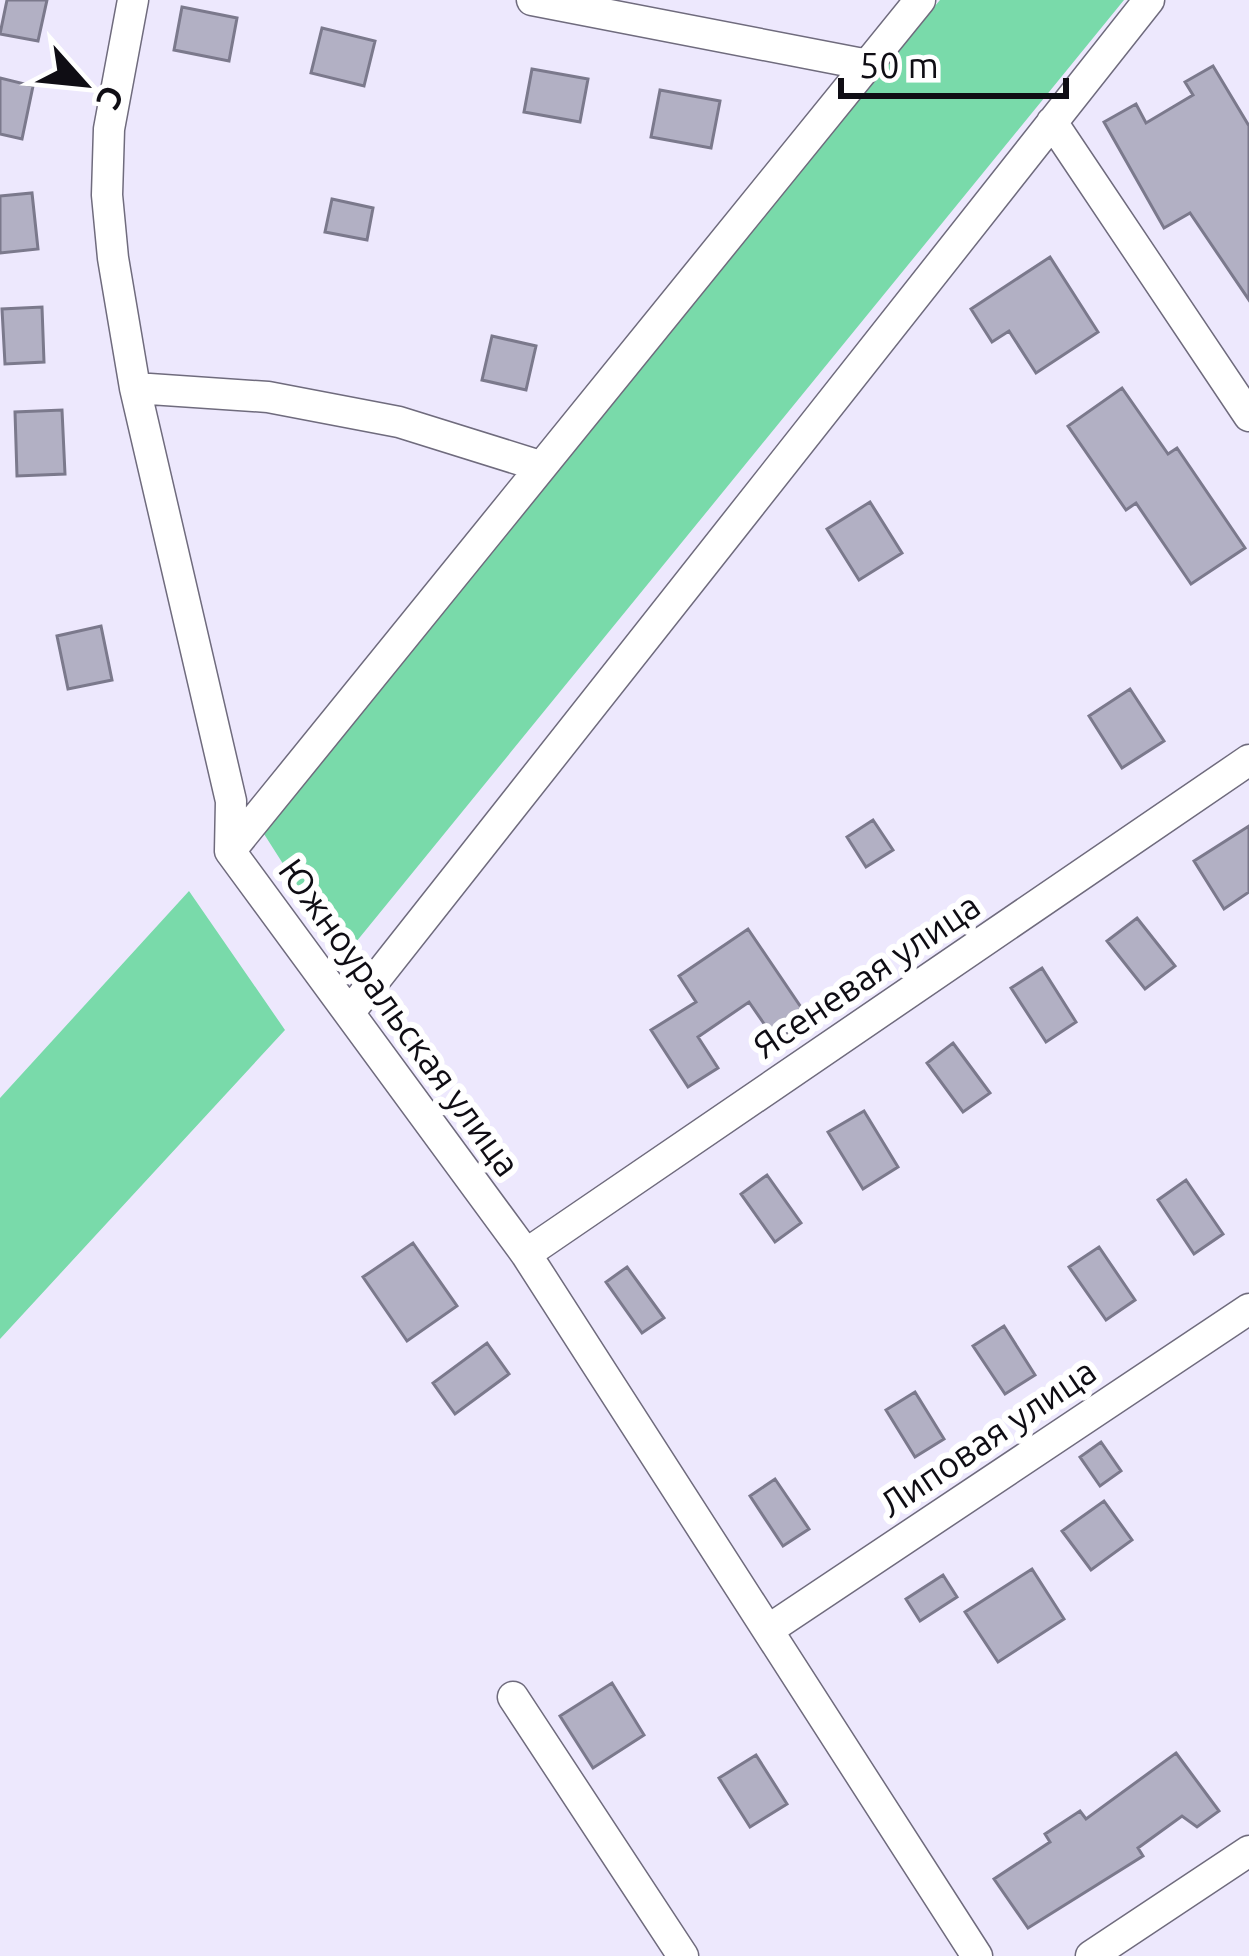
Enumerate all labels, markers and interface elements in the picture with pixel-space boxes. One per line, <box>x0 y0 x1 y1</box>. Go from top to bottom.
north arrow <box>24 24 144 144</box>
scale bar <box>841 24 1066 98</box>
text: 50 m <box>859 44 939 85</box>
text: С <box>90 80 132 116</box>
street label: Южноуральская улица <box>271 850 529 1184</box>
street label: Ясеневая улица <box>745 884 987 1066</box>
street label: Липовая улица <box>871 1349 1103 1525</box>

